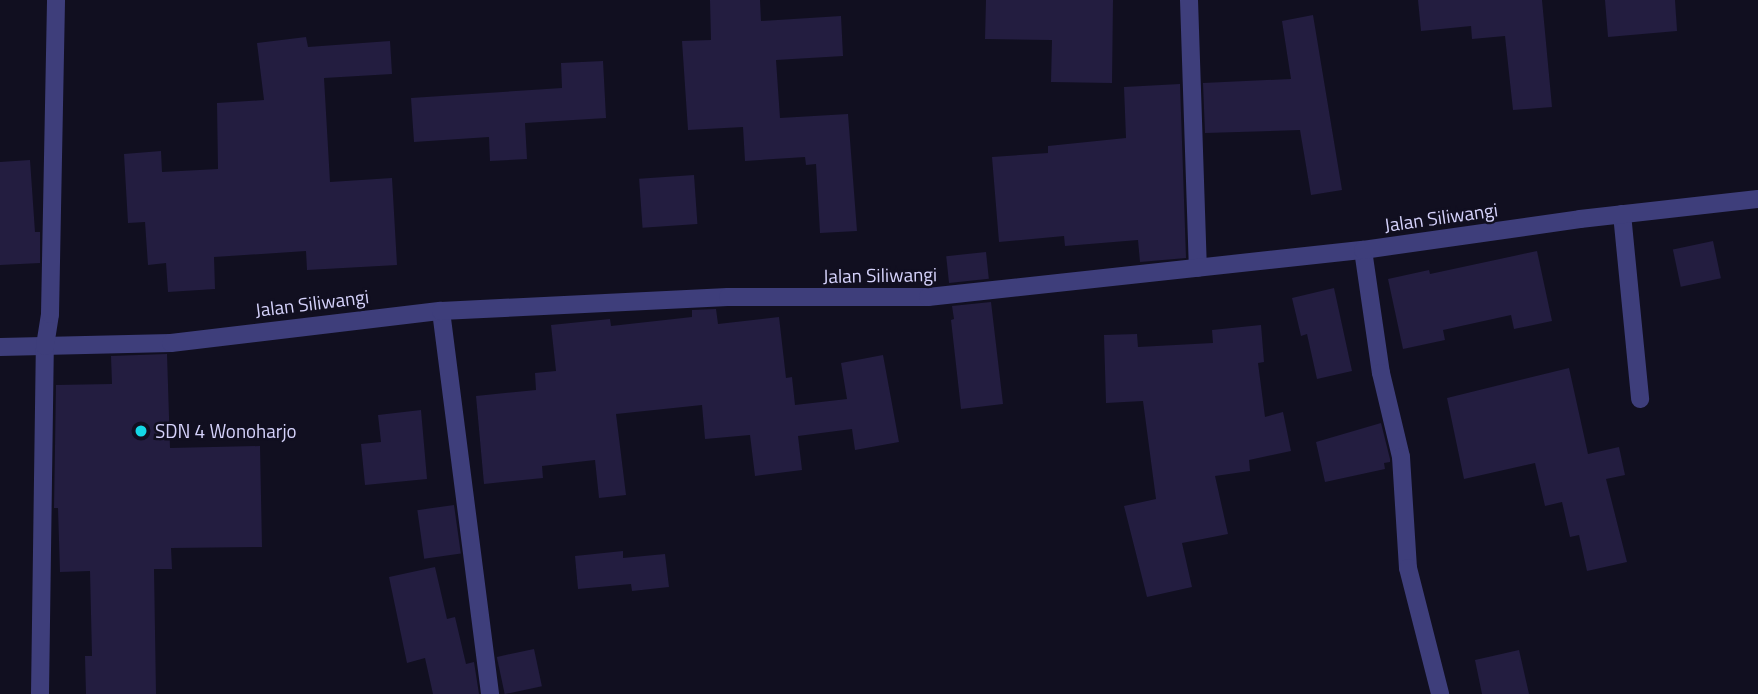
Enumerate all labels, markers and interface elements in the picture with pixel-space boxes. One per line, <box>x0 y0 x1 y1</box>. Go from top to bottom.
street label: Jalan Siliwangi <box>1383 198 1499 236</box>
street label: Jalan Siliwangi <box>823 263 937 287</box>
street label: Jalan Siliwangi <box>254 285 370 321</box>
place label: SDN 4 Wonoharjo <box>155 420 297 442</box>
marker: SDN 4 Wonoharjo <box>133 423 149 439</box>

